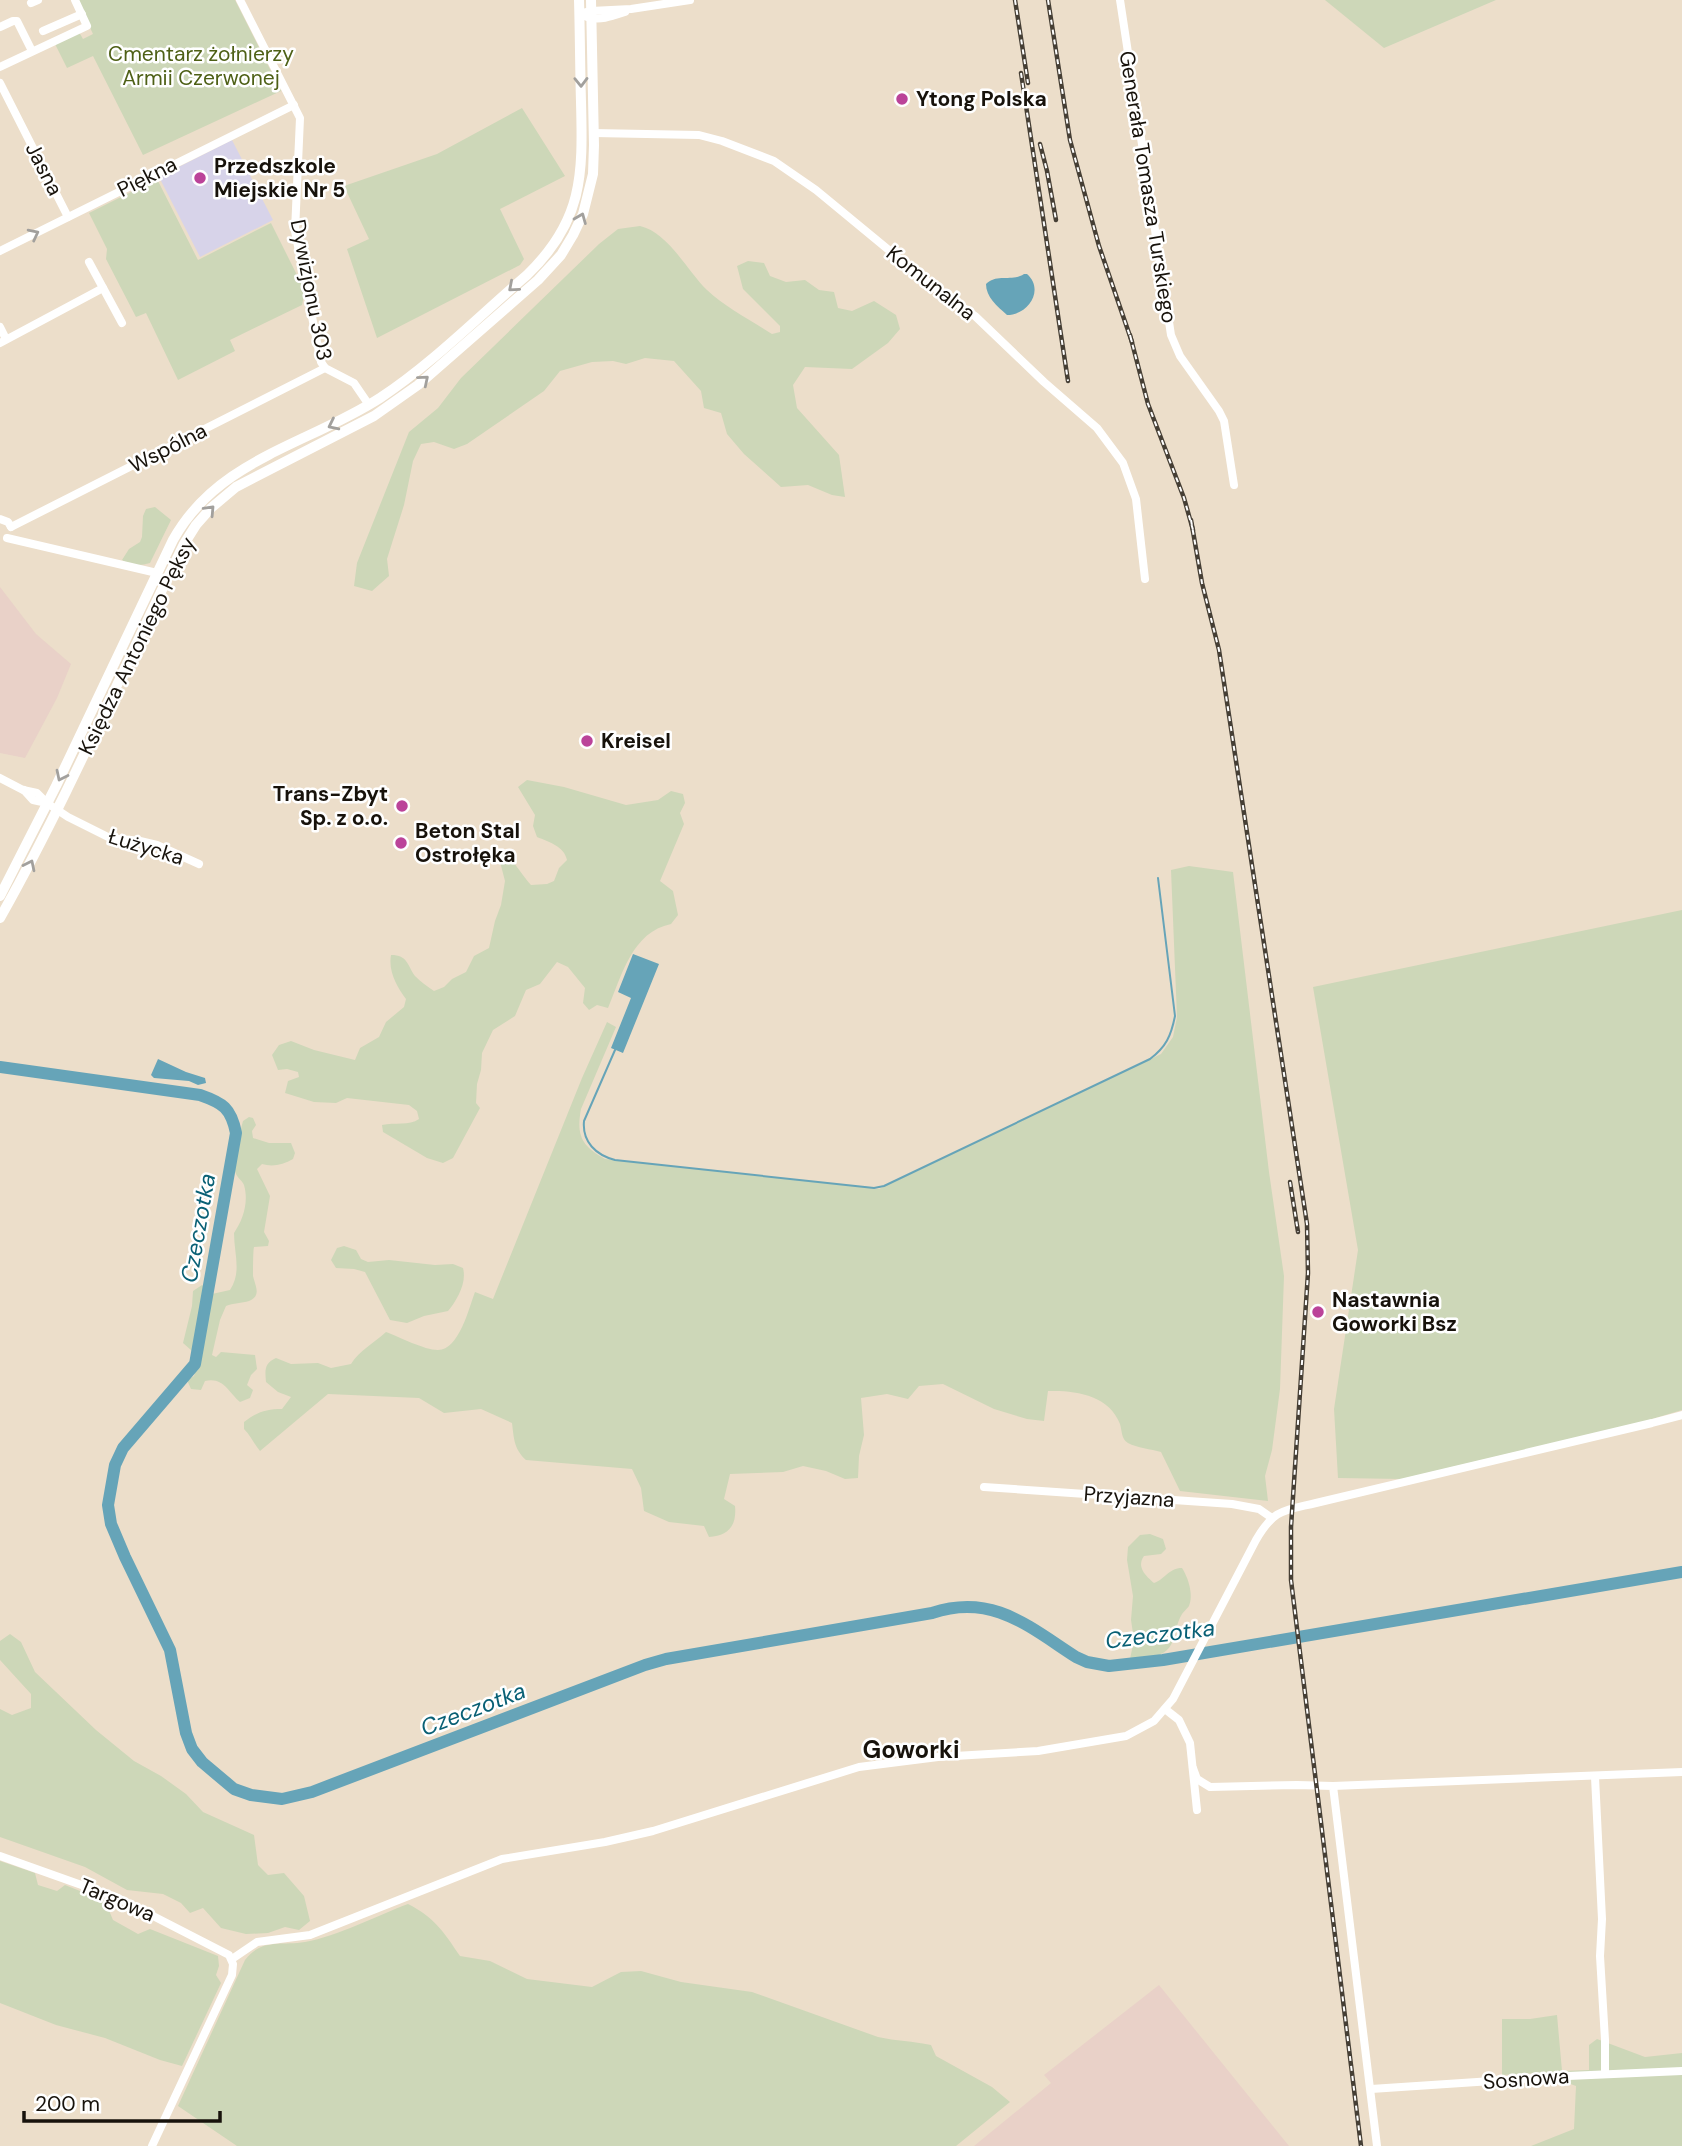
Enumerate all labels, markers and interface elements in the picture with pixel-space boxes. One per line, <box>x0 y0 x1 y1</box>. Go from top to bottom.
park label: Cmentarz żołnierzy Armii Czerwonej <box>108 40 294 92</box>
street label: Generała Tomasza Turskiego <box>1113 49 1183 325</box>
one-way arrow <box>573 77 589 88</box>
place label: Ytong Polska <box>916 85 1047 113</box>
marker: Ytong Polska <box>894 91 910 107</box>
street label: Jasna <box>19 138 69 200</box>
street label: Piękna <box>112 150 182 204</box>
place label: Przedszkole Miejskie Nr 5 <box>214 152 345 204</box>
marker: Przedszkole Miejskie Nr 5 <box>192 170 208 186</box>
one-way arrow <box>573 213 587 225</box>
street label: Dywizjonu 303 <box>284 217 338 363</box>
one-way arrow <box>27 229 39 243</box>
street label: Komunalna <box>880 239 982 327</box>
one-way arrow <box>508 279 521 291</box>
one-way arrow <box>416 376 429 388</box>
one-way arrow <box>328 416 340 430</box>
street label: Wspólna <box>124 417 212 479</box>
one-way arrow <box>201 505 214 518</box>
street label: Księdza Antoniego Pęksy <box>72 532 202 760</box>
place label: Kreisel <box>601 727 671 755</box>
marker: Kreisel <box>579 733 595 749</box>
one-way arrow <box>55 769 69 781</box>
place label: Trans-Zbyt Sp. z o.o. <box>273 780 388 832</box>
marker: Trans-Zbyt Sp. z o.o. <box>394 798 410 814</box>
place label: Beton Stal Ostrołęka <box>415 817 520 869</box>
street label: Łużycka <box>105 822 187 872</box>
marker: Beton Stal Ostrołęka <box>393 835 409 851</box>
one-way arrow <box>21 860 35 872</box>
water label: Czeczotka <box>174 1171 222 1285</box>
place label: Nastawnia Goworki Bsz <box>1332 1286 1457 1338</box>
marker: Nastawnia Goworki Bsz <box>1310 1304 1326 1320</box>
street label: Przyjazna <box>1083 1480 1175 1514</box>
water label: Czeczotka <box>1103 1612 1217 1656</box>
water label: Czeczotka <box>416 1675 530 1743</box>
district label: Goworki <box>862 1734 960 1765</box>
street label: Targowa <box>75 1872 159 1928</box>
street label: Sosnowa <box>1482 2062 1570 2096</box>
scale bar <box>24 2080 220 2124</box>
text: 200 m <box>35 2090 100 2118</box>

